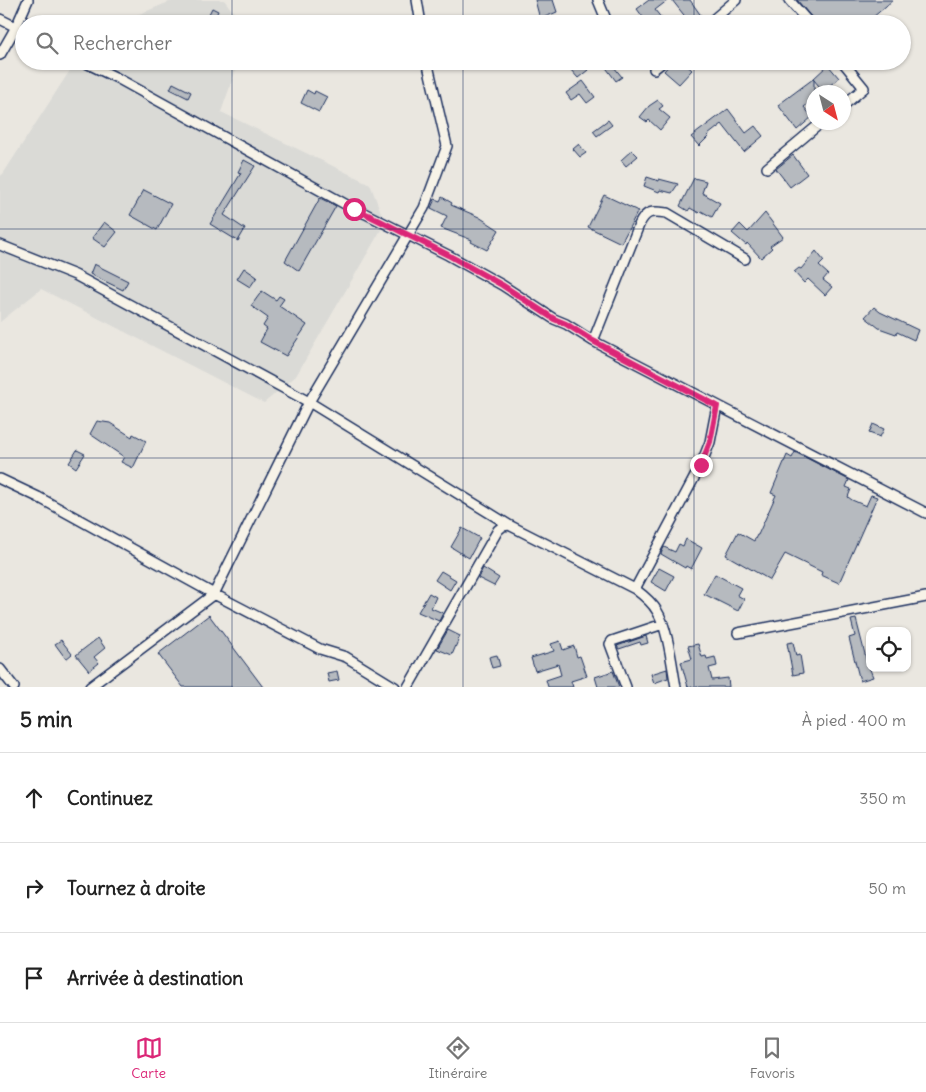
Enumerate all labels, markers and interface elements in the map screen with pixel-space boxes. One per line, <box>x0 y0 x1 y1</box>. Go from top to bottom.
search box <box>15 15 911 70</box>
icon: search <box>33 29 61 57</box>
text: Rechercher <box>73 31 172 55</box>
north arrow <box>806 85 851 130</box>
route start <box>343 198 366 221</box>
route end <box>690 454 713 477</box>
map controls <box>866 627 911 672</box>
button: locate <box>866 627 911 672</box>
text: 5 min <box>20 706 72 733</box>
text: À pied · 400 m <box>802 710 906 730</box>
icon: ahead <box>20 784 48 812</box>
text: Continuez <box>67 786 153 810</box>
text: 350 m <box>859 788 906 808</box>
icon: right <box>20 874 48 902</box>
text: Tournez à droite <box>67 876 206 900</box>
text: 50 m <box>868 878 906 898</box>
icon: arrive <box>20 964 48 992</box>
text: Arrivée à destination <box>67 966 243 990</box>
tab: Carte <box>131 1034 166 1082</box>
tab: Itinéraire <box>428 1034 487 1082</box>
tab: Favoris <box>750 1034 795 1082</box>

